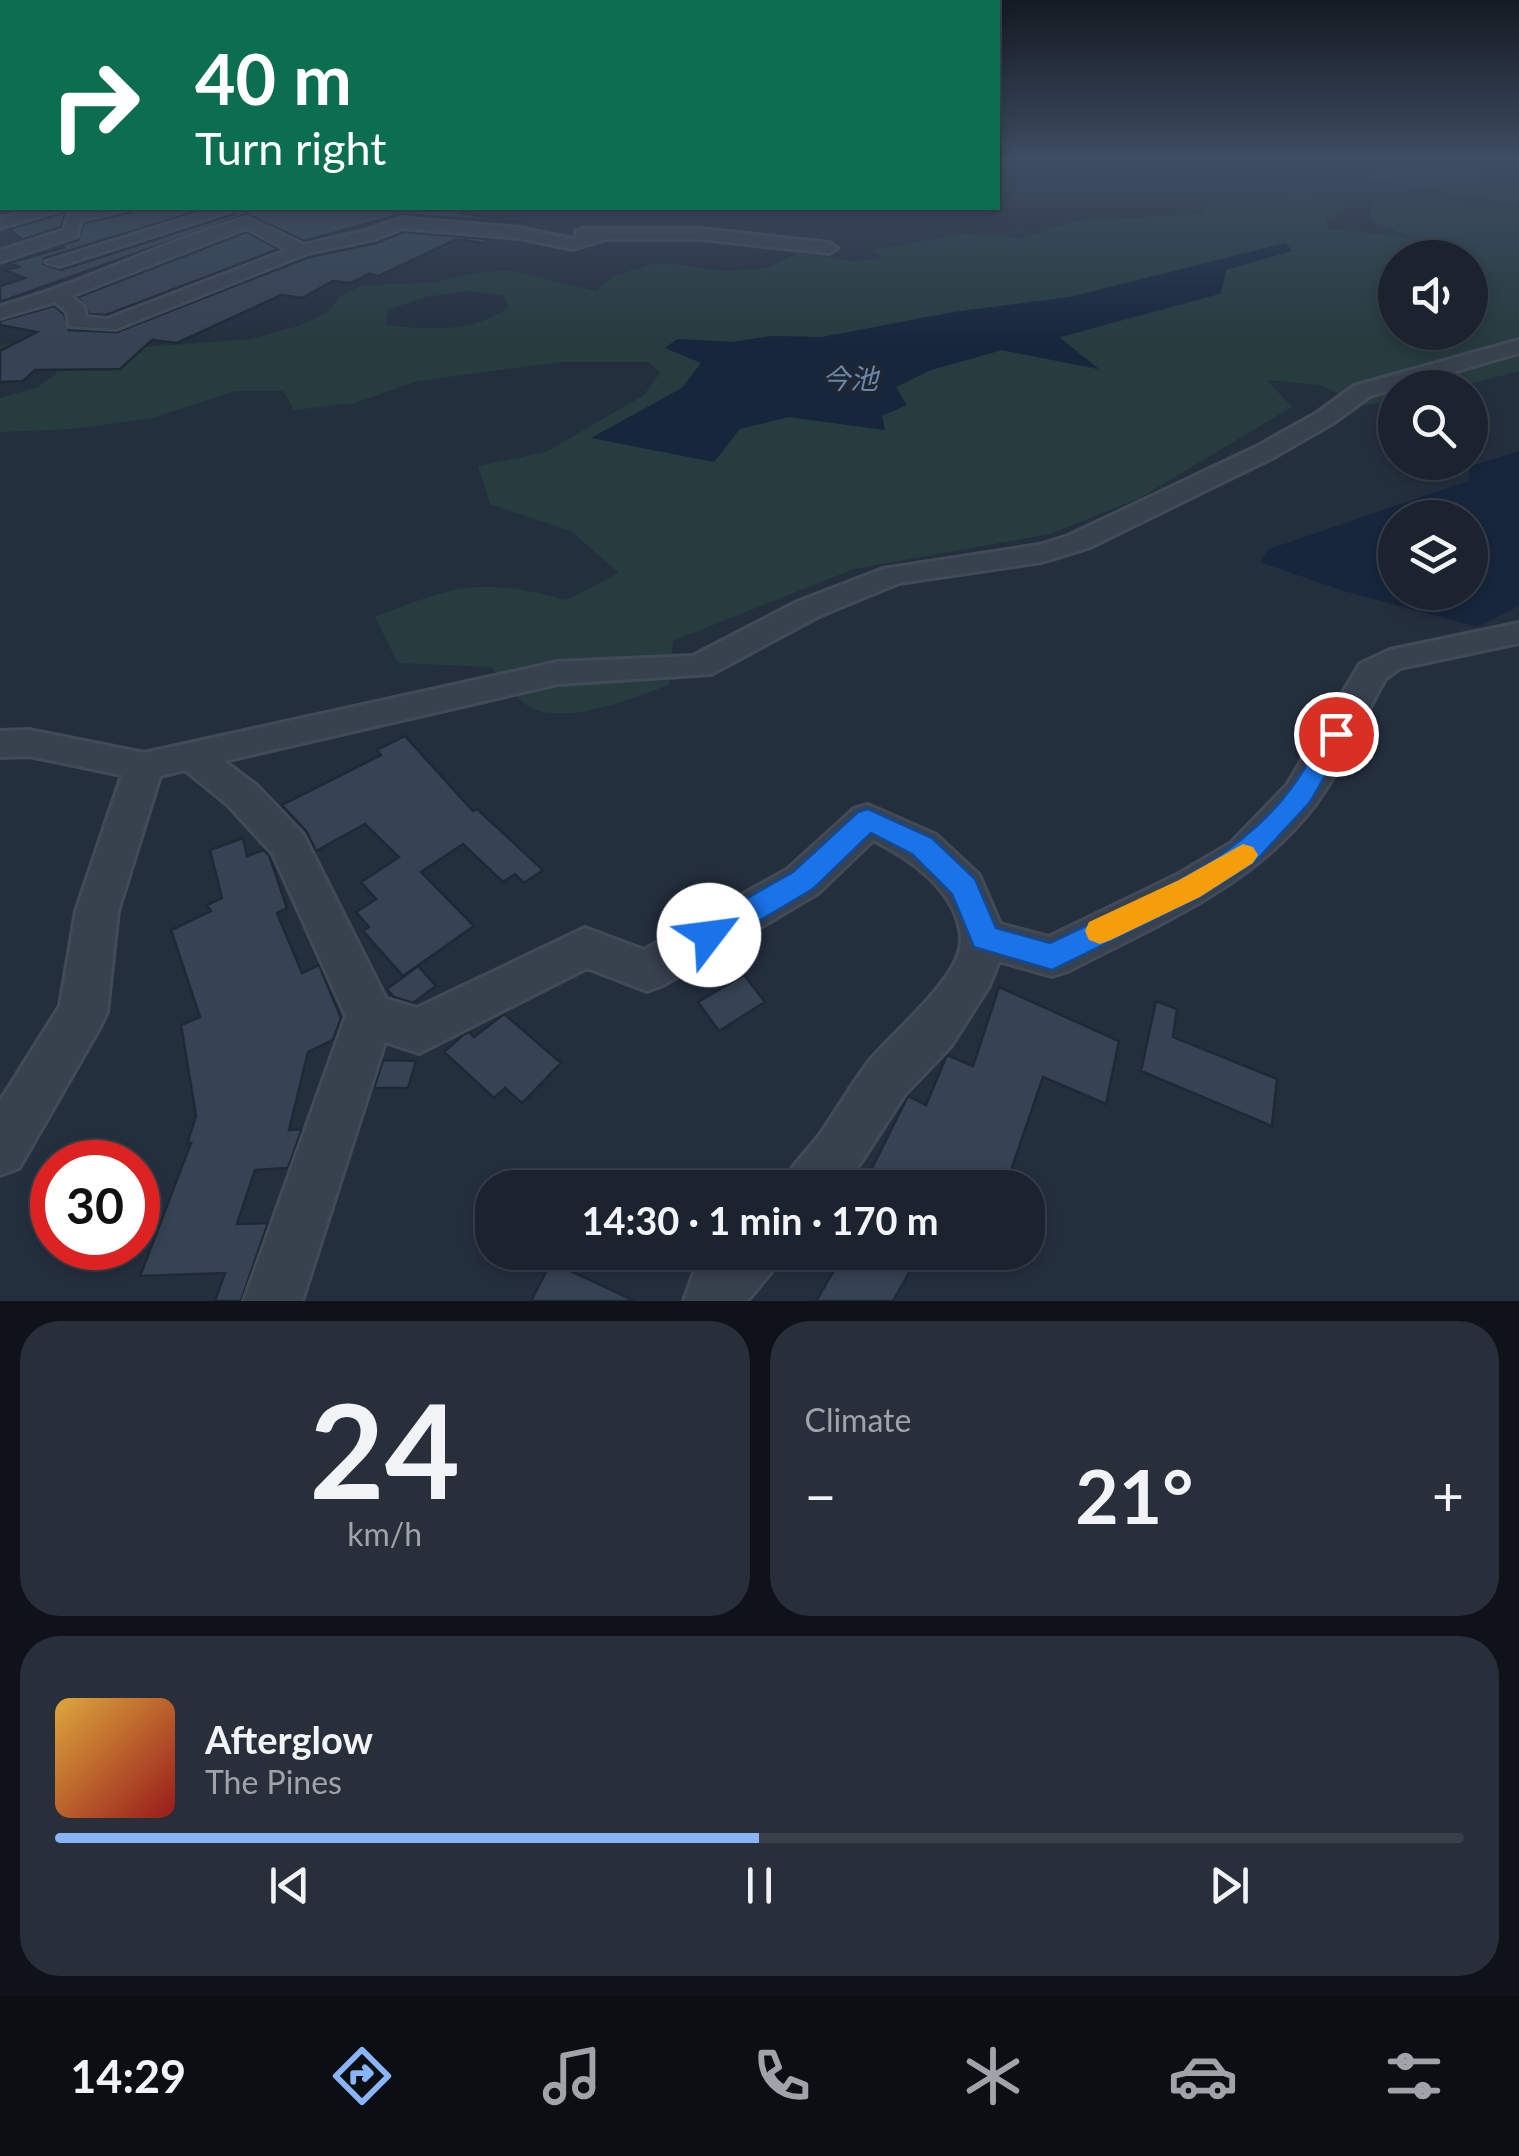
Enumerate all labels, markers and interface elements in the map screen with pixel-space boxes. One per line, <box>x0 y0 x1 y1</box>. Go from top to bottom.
text: 40 m <box>195 36 352 120</box>
icon: right <box>30 40 160 170</box>
text: Turn right <box>195 121 386 175</box>
map controls <box>1378 240 1488 610</box>
button: sound <box>1378 240 1488 350</box>
water label: 今池 <box>822 361 881 395</box>
button: search <box>1378 370 1488 480</box>
button: layers <box>1378 500 1488 610</box>
pin <box>1294 692 1379 777</box>
icon: arrive <box>1309 707 1364 762</box>
position arrow <box>657 883 761 987</box>
speed limit sign: 30 <box>30 1140 160 1270</box>
text: 14:30 · 1 min · 170 m <box>581 1197 939 1243</box>
text: 24 <box>309 1371 460 1527</box>
text: Climate <box>805 1400 911 1439</box>
text: 21° <box>1075 1450 1193 1540</box>
text: − <box>805 1462 836 1528</box>
text: + <box>1432 1462 1464 1528</box>
text: km/h <box>347 1514 422 1553</box>
text: Afterglow <box>205 1716 373 1762</box>
text: The Pines <box>205 1762 342 1801</box>
icon: previous <box>262 1858 317 1913</box>
icon: pause <box>732 1858 787 1913</box>
icon: next <box>1202 1858 1257 1913</box>
icon: directions <box>327 2041 397 2111</box>
icon: music <box>537 2041 607 2111</box>
icon: phone <box>747 2041 817 2111</box>
icon: climate <box>958 2041 1028 2111</box>
icon: car <box>1168 2041 1238 2111</box>
icon: filters <box>1379 2041 1449 2111</box>
text: 14:29 <box>70 2049 186 2103</box>

